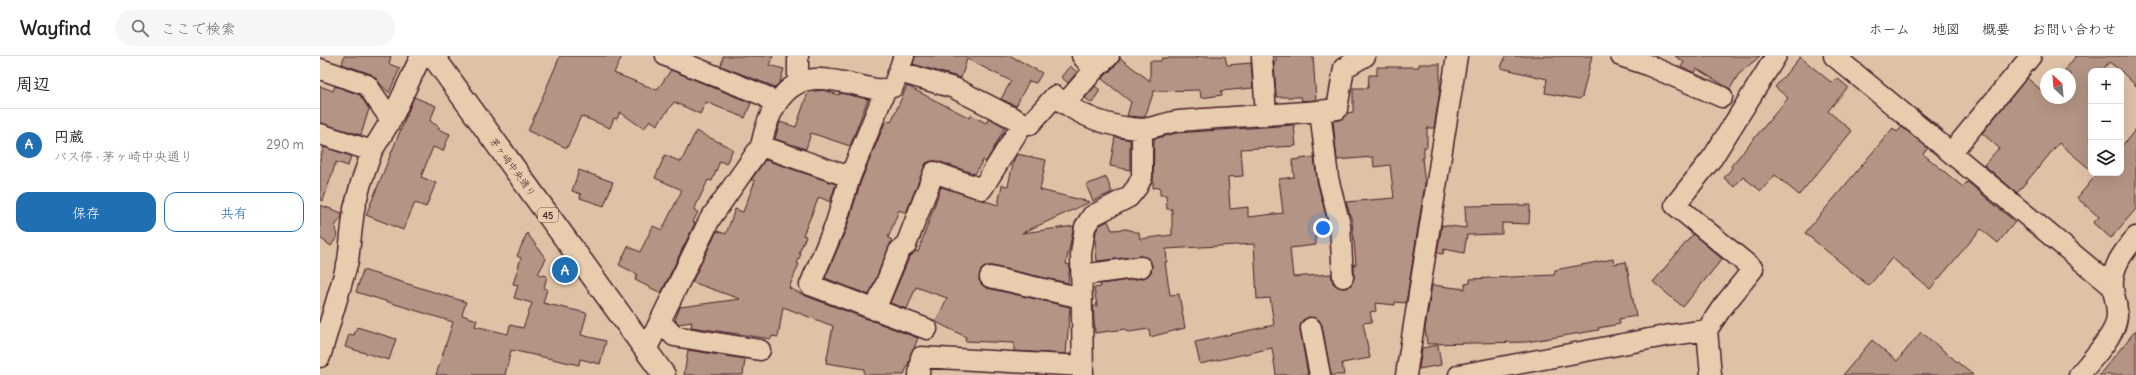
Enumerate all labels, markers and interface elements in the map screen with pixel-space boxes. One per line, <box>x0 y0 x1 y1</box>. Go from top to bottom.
search box <box>115 10 395 46</box>
text: Wayfind <box>20 16 91 40</box>
icon: search <box>129 17 151 39</box>
text: ここで検索 <box>161 19 236 38</box>
text: ホーム <box>1869 20 1910 38</box>
text: 地図 <box>1932 20 1960 38</box>
text: 概要 <box>1982 20 2010 38</box>
text: お問い合わせ <box>2032 20 2116 38</box>
north arrow <box>2040 68 2076 104</box>
map controls <box>2088 68 2124 176</box>
button: + <box>2088 68 2124 104</box>
text: 周辺 <box>16 73 50 95</box>
button: − <box>2088 104 2124 140</box>
text: 円蔵 <box>54 127 84 146</box>
street label: 茅ヶ崎中央通り <box>487 135 539 199</box>
text: A <box>25 136 33 153</box>
text: 290 m <box>266 136 304 153</box>
button: layers <box>2088 140 2124 176</box>
text: バス停 · 茅ヶ崎中央通り <box>54 148 193 165</box>
button: 保存 <box>16 192 156 232</box>
button: 共有 <box>164 192 304 232</box>
road number: 45 <box>538 208 558 222</box>
your location <box>1313 218 1333 238</box>
pin: A <box>552 255 578 285</box>

